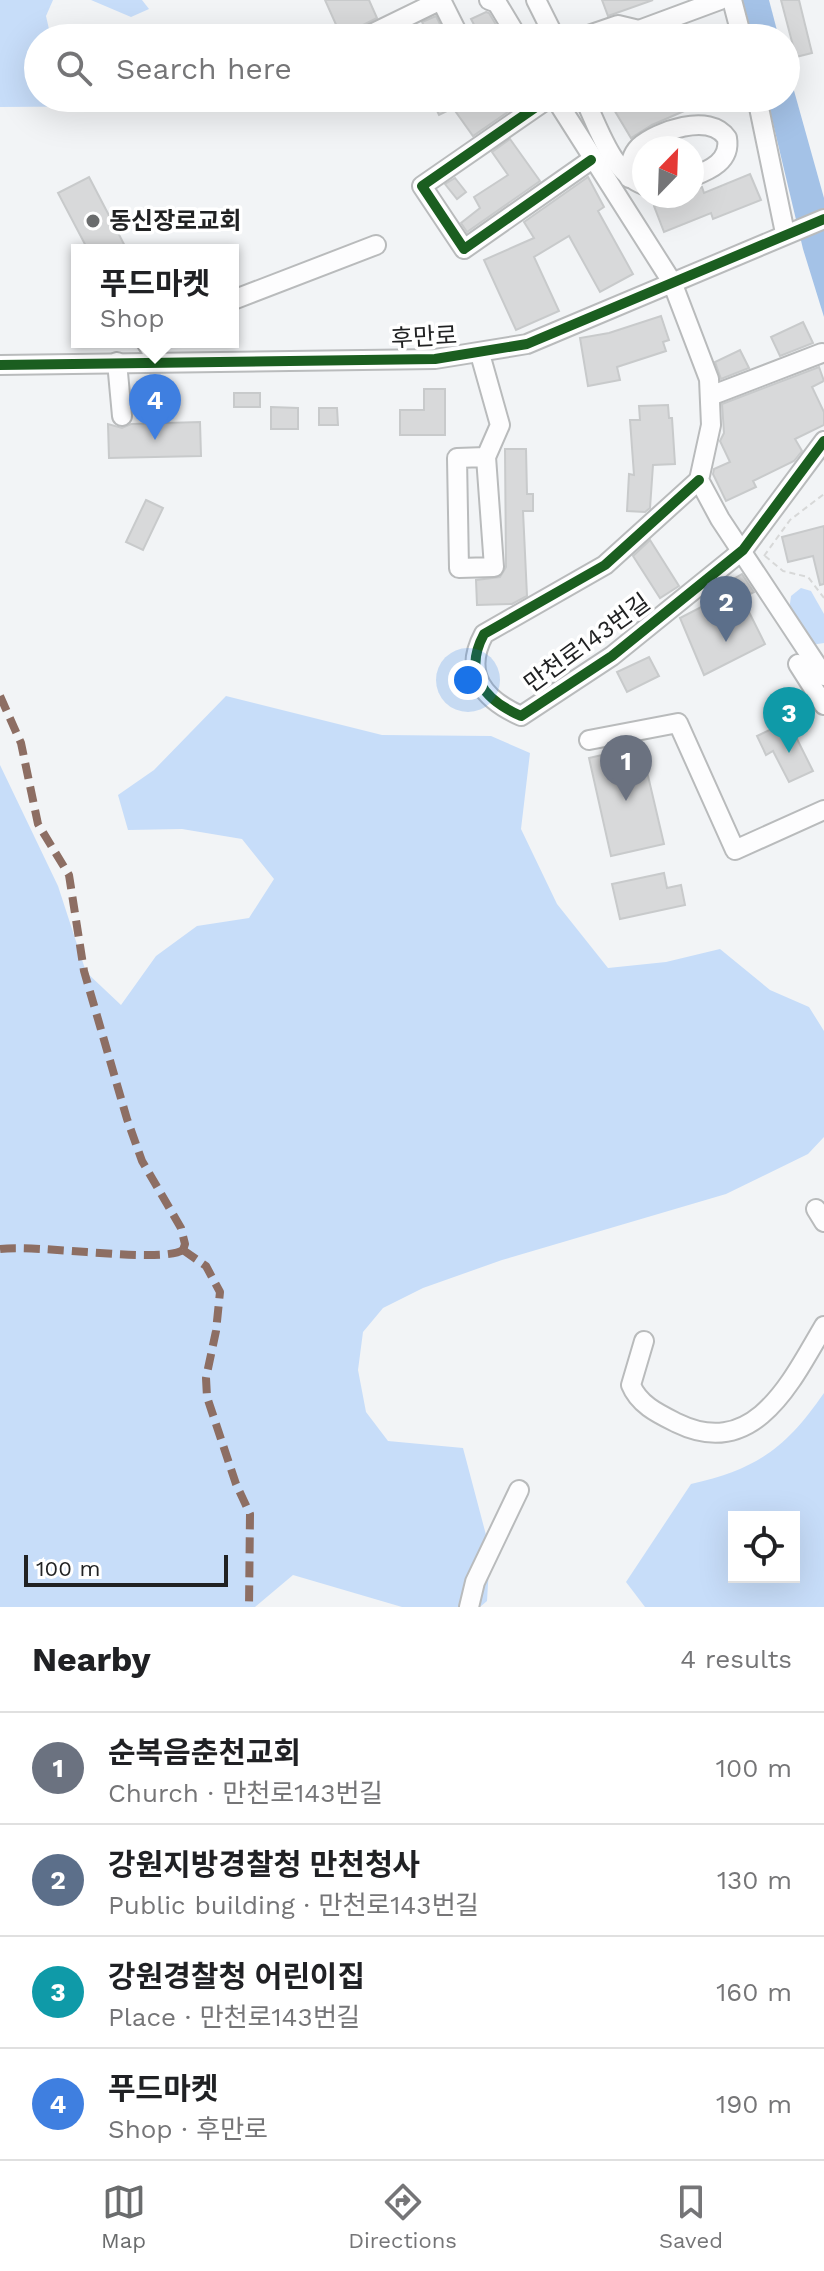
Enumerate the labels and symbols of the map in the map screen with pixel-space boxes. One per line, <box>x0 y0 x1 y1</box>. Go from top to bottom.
north arrow <box>632 136 704 208</box>
place label: 동신장로교회 <box>109 207 241 235</box>
marker: 동신장로교회 <box>84 212 102 230</box>
street label: 후만로 <box>390 321 458 353</box>
pin: 4 <box>129 374 181 440</box>
pin: 2 <box>700 576 752 642</box>
street label: 만천로143번길 <box>519 588 655 698</box>
your location <box>448 660 488 700</box>
pin: 3 <box>763 687 815 753</box>
pin: 1 <box>600 735 652 801</box>
scale bar <box>24 1551 228 1587</box>

